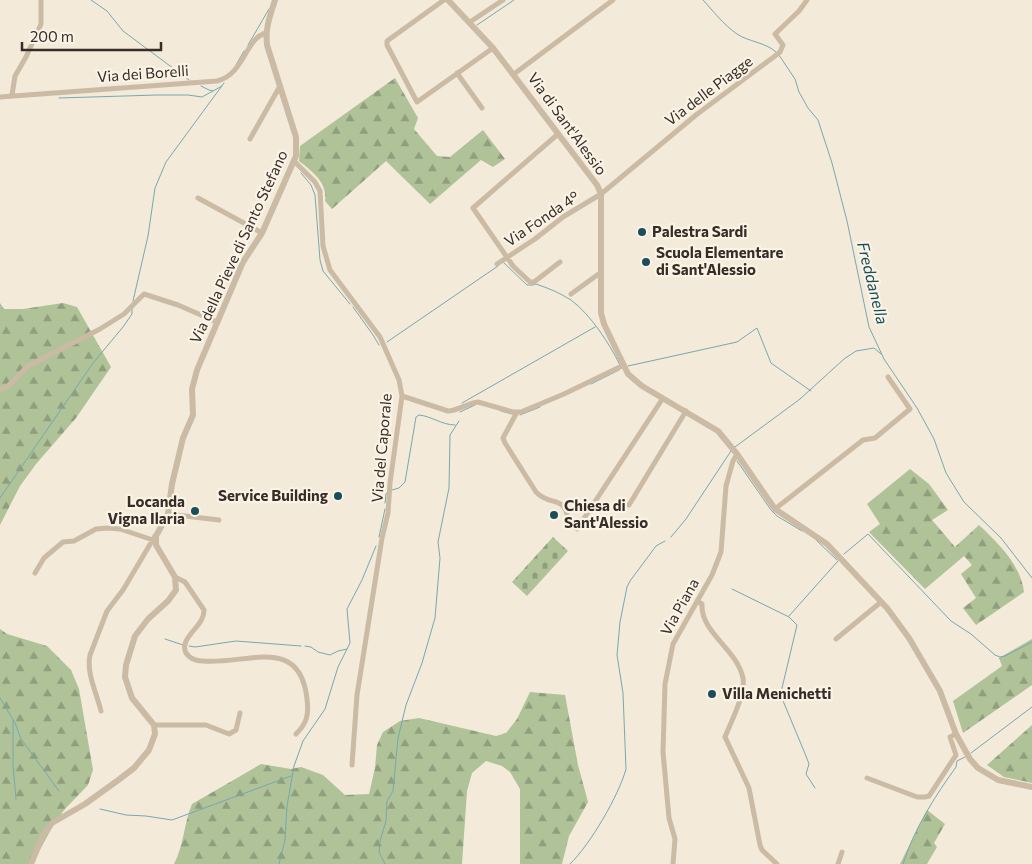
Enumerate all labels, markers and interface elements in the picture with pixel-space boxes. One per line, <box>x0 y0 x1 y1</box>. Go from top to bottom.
scale bar <box>22 20 161 52</box>
text: 200 m <box>30 27 74 45</box>
street label: Via delle Piagge <box>661 51 756 129</box>
street label: Via dei Borelli <box>96 61 189 85</box>
street label: Via di Sant'Alessio <box>525 69 611 178</box>
street label: Via della Pieve di Santo Stefano <box>185 147 291 346</box>
street label: Via Fonda 4° <box>501 187 582 250</box>
place label: Palestra Sardi <box>652 222 748 240</box>
marker: Palestra Sardi <box>636 226 648 238</box>
water label: Freddanella <box>854 240 893 326</box>
place label: Scuola Elementare di Sant'Alessio <box>656 243 783 278</box>
marker: Scuola Elementare di Sant'Alessio <box>640 256 652 268</box>
street label: Via del Caporale <box>367 393 395 503</box>
place label: Service Building <box>218 486 328 504</box>
marker: Service Building <box>332 490 344 502</box>
place label: Locanda Vigna Ilaria <box>108 492 185 527</box>
place label: Chiesa di Sant'Alessio <box>564 496 648 531</box>
marker: Locanda Vigna Ilaria <box>189 505 201 517</box>
marker: Chiesa di Sant'Alessio <box>548 509 560 521</box>
street label: Via Piana <box>656 575 702 638</box>
place label: Villa Menichetti <box>722 684 832 702</box>
marker: Villa Menichetti <box>706 688 718 700</box>

